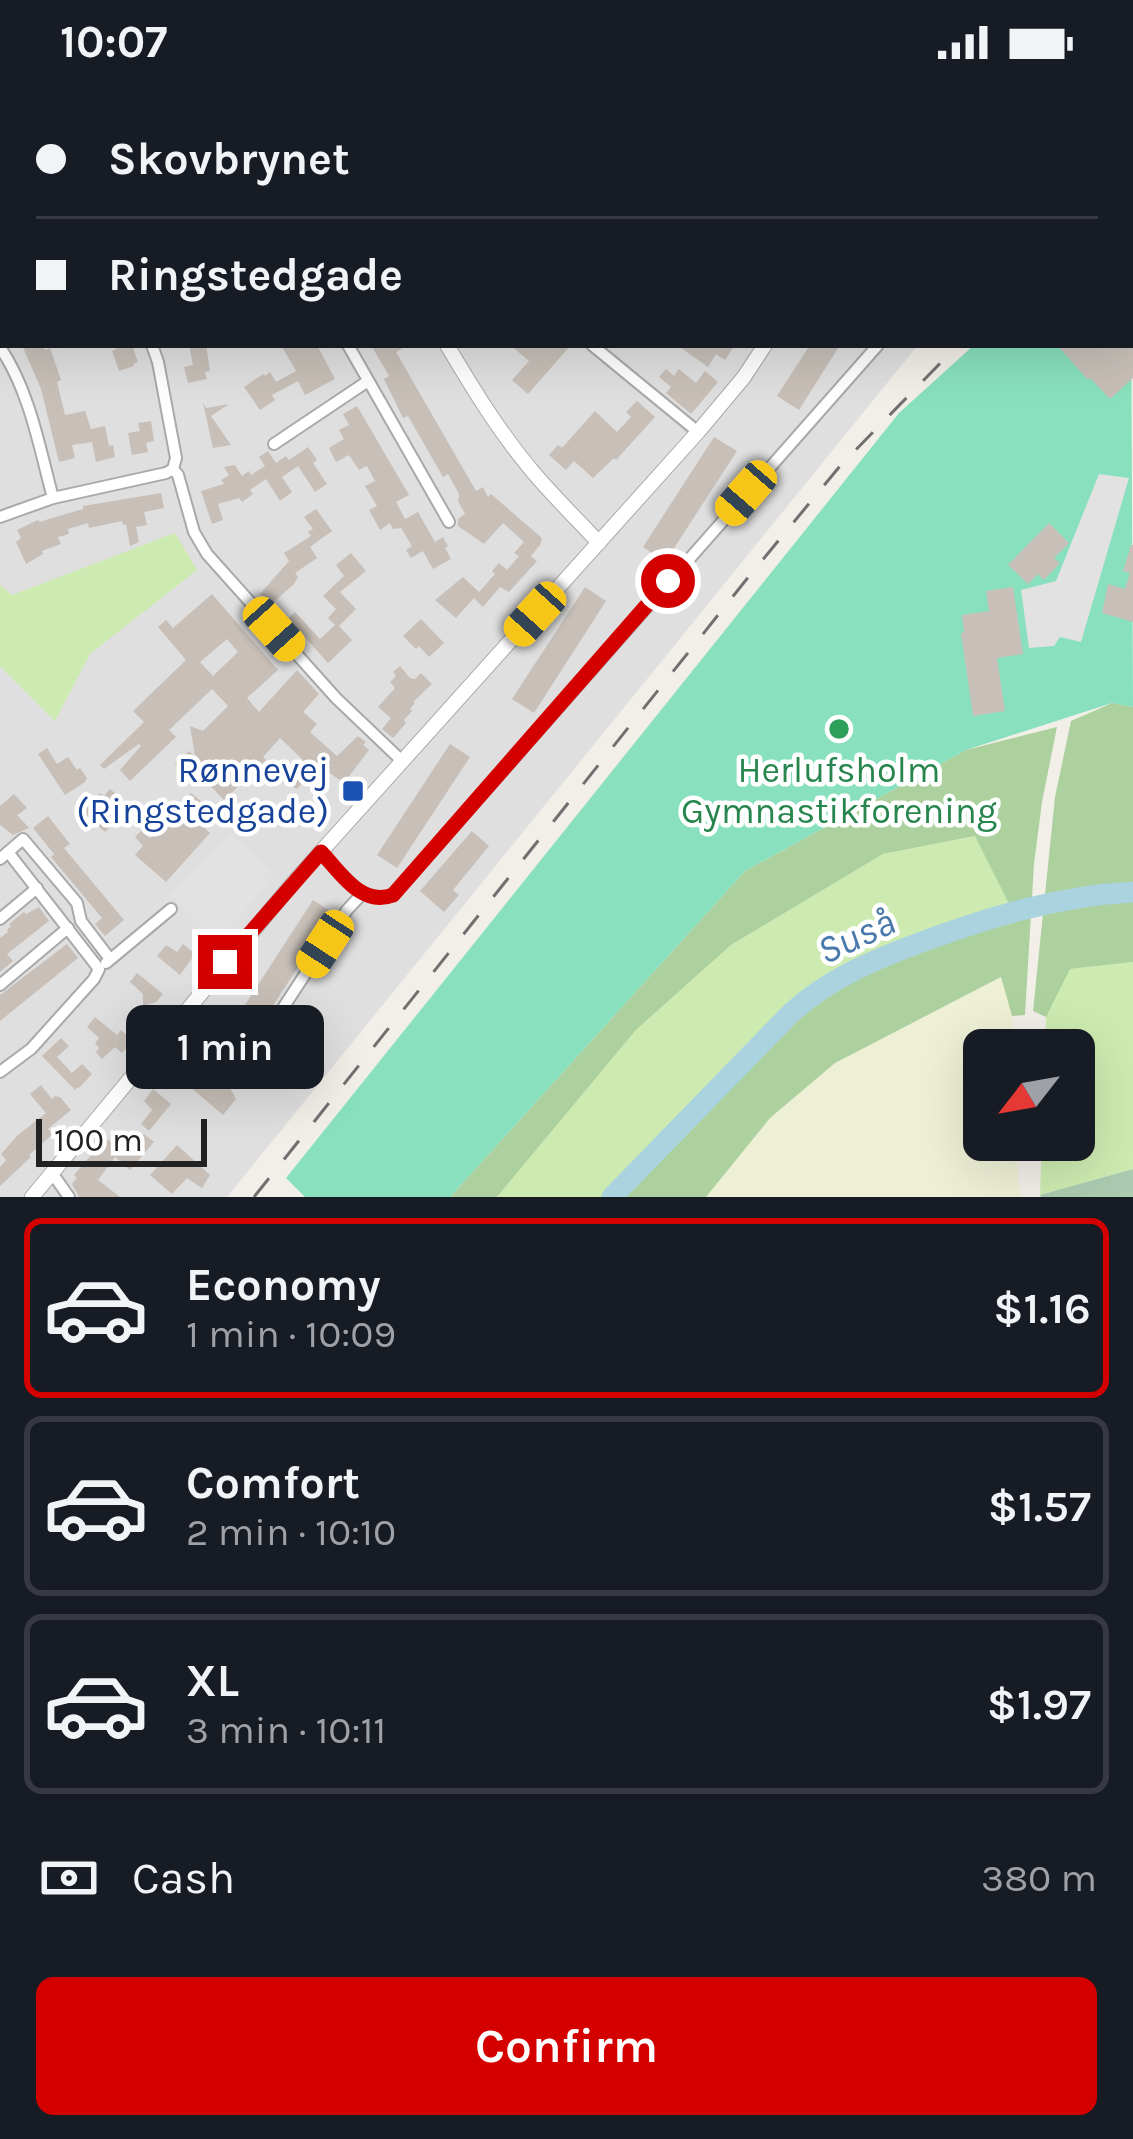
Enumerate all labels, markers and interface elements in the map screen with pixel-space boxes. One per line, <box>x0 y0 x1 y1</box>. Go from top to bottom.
text: 10:07 <box>60 16 167 68</box>
text: Skovbrynet <box>108 133 350 185</box>
text: Ringstedgade <box>108 249 403 301</box>
car <box>709 454 783 532</box>
route start <box>641 554 695 608</box>
car <box>498 575 572 653</box>
car <box>237 590 311 668</box>
marker: Herlufsholm Gymnastikforening <box>826 716 852 742</box>
place label: Rønnevej (Ringstedgade) <box>76 749 329 832</box>
place label: Herlufsholm Gymnastikforening <box>681 749 997 832</box>
marker: Rønnevej (Ringstedgade) <box>340 778 366 804</box>
water label: Suså <box>810 898 902 974</box>
car <box>290 904 360 984</box>
route end <box>198 935 252 989</box>
callout: 1 min <box>126 1004 324 1088</box>
text: 1 min <box>177 1024 273 1070</box>
north arrow <box>963 1029 1095 1161</box>
map controls <box>963 1029 1095 1161</box>
scale bar <box>36 1113 207 1166</box>
text: 100 m <box>54 1121 143 1159</box>
icon: car <box>42 1254 150 1362</box>
text: Economy <box>186 1259 381 1311</box>
text: $1.16 <box>993 1282 1091 1334</box>
text: 1 min · 10:09 <box>186 1311 396 1357</box>
icon: car <box>42 1452 150 1560</box>
text: Comfort <box>186 1457 360 1509</box>
text: $1.57 <box>988 1480 1091 1532</box>
text: 2 min · 10:10 <box>186 1509 396 1555</box>
icon: car <box>42 1650 150 1758</box>
text: XL <box>186 1655 239 1707</box>
text: $1.97 <box>987 1678 1091 1730</box>
text: 3 min · 10:11 <box>186 1707 386 1753</box>
icon: cash <box>36 1845 102 1911</box>
text: Cash <box>132 1852 235 1904</box>
text: 380 m <box>981 1855 1097 1901</box>
button: Confirm <box>36 1977 1097 2115</box>

